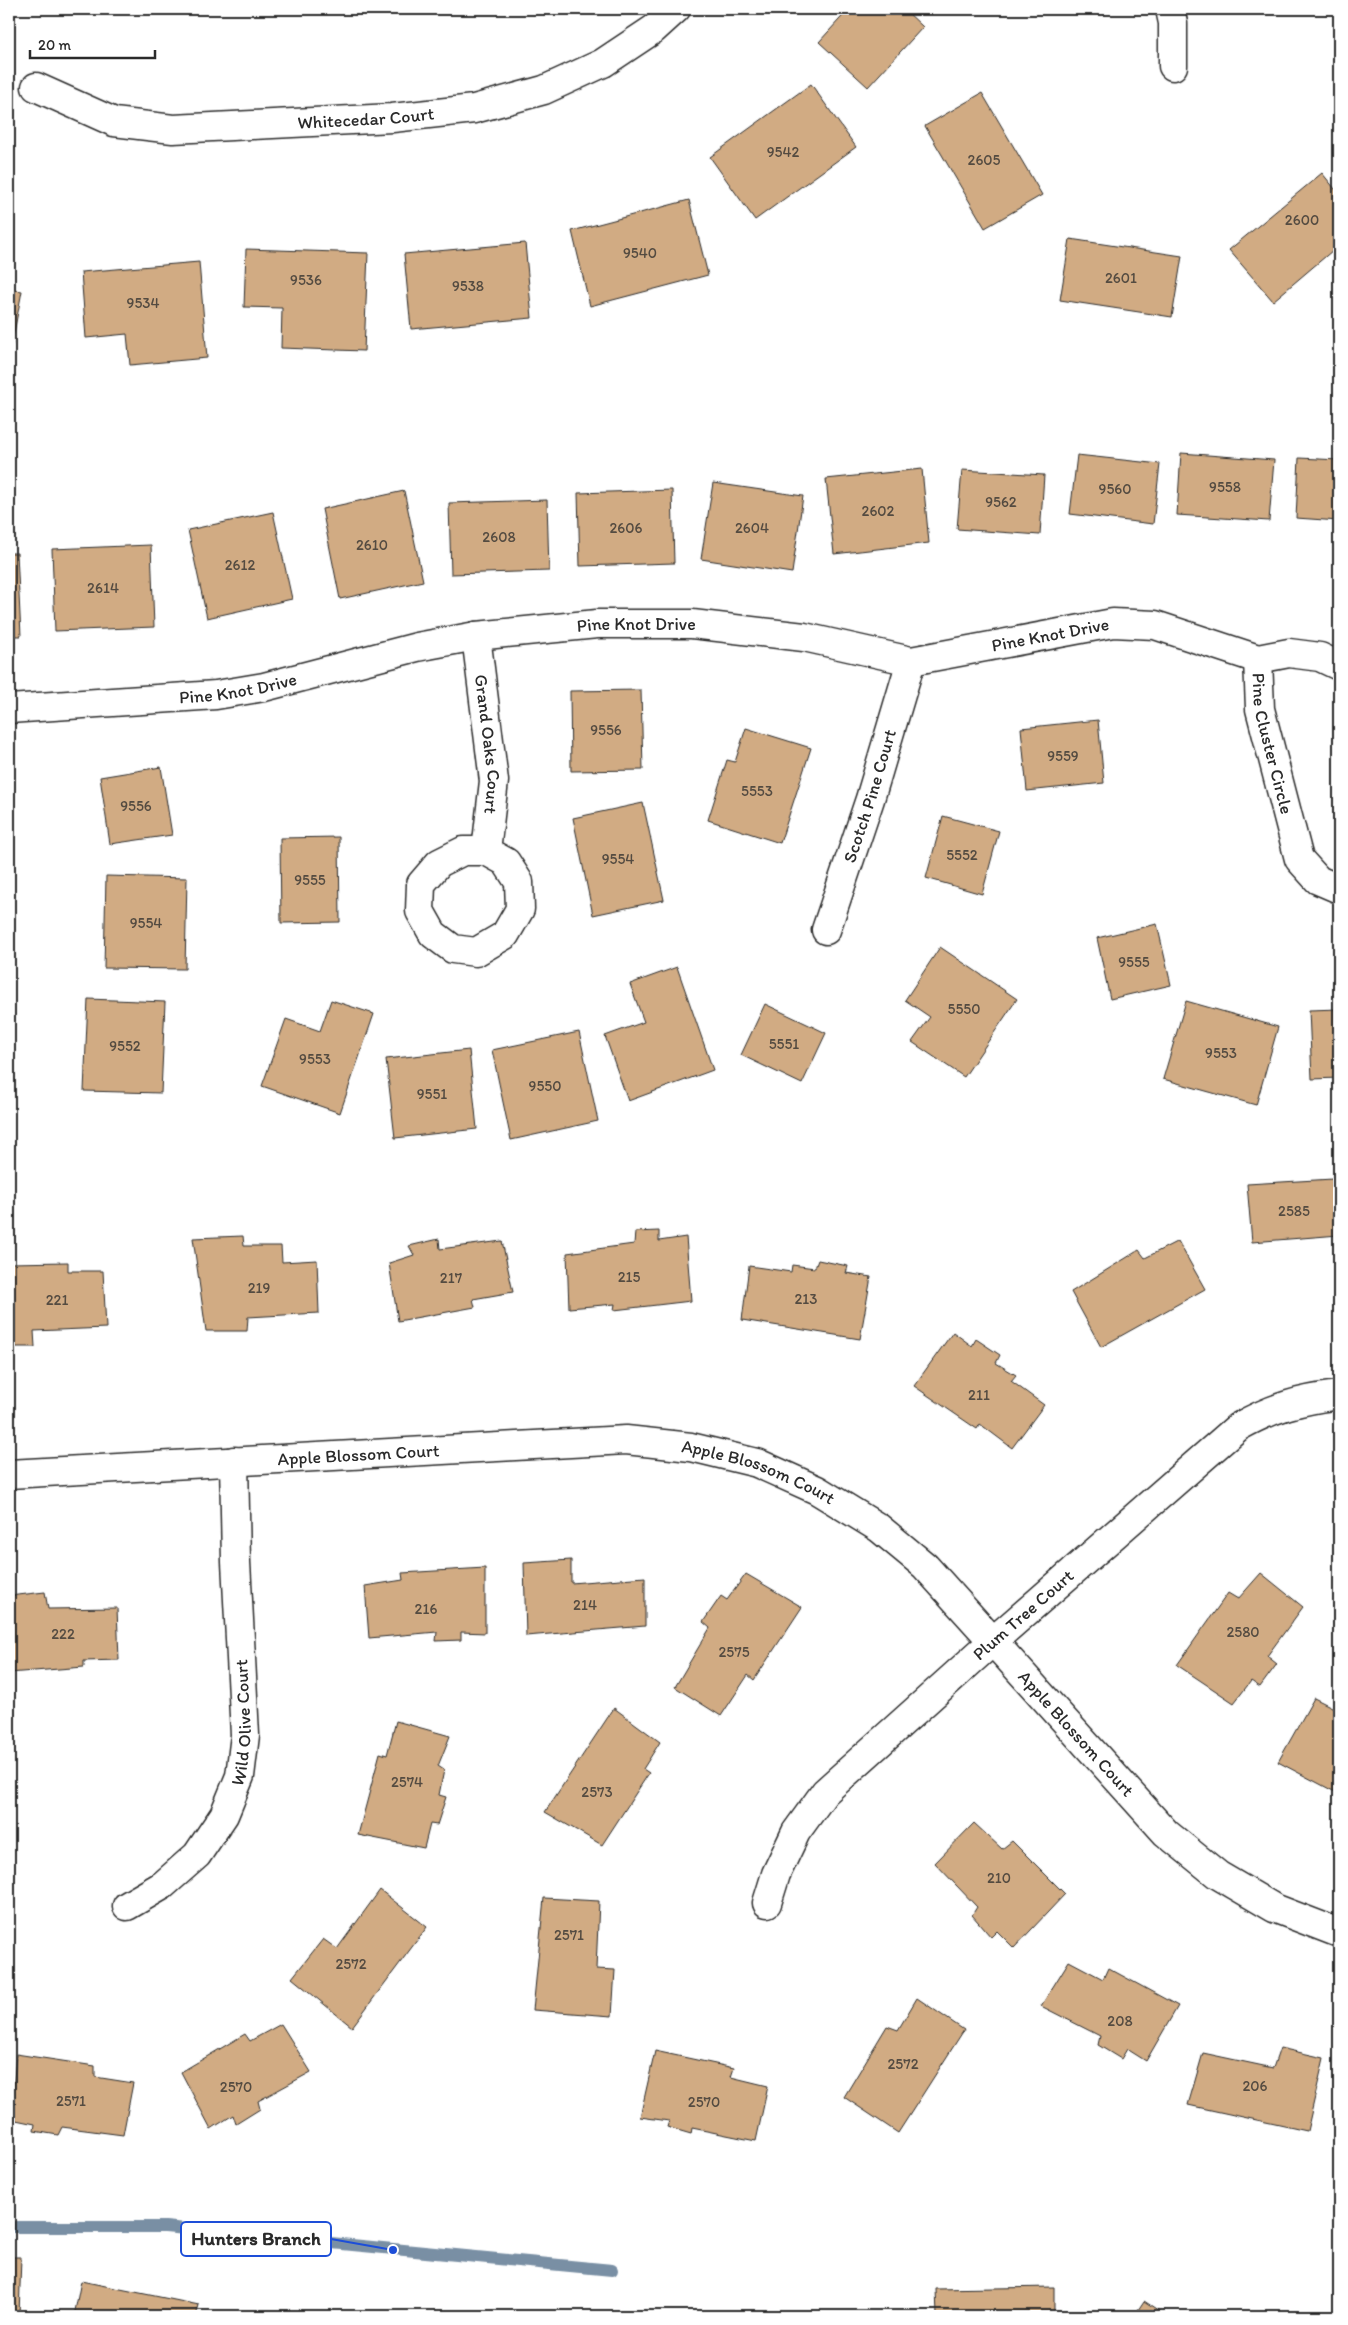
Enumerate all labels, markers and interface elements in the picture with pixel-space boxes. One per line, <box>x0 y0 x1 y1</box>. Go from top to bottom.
scale bar <box>30 28 155 60</box>
text: 20 m <box>38 36 72 54</box>
street label: Whitecedar Court <box>297 102 435 134</box>
house number: 9542 <box>767 143 799 161</box>
house number: 2605 <box>968 151 1001 169</box>
house number: 2600 <box>1285 211 1319 229</box>
house number: 9540 <box>623 244 657 262</box>
house number: 2601 <box>1105 269 1137 287</box>
house number: 9536 <box>290 271 322 289</box>
house number: 9538 <box>452 277 484 295</box>
house number: 9534 <box>127 294 159 312</box>
house number: 9558 <box>1209 478 1241 496</box>
house number: 9560 <box>1099 480 1131 498</box>
house number: 9562 <box>985 493 1017 511</box>
house number: 2602 <box>862 502 895 520</box>
house number: 2606 <box>609 519 643 537</box>
house number: 2604 <box>735 519 769 537</box>
house number: 2608 <box>482 528 516 546</box>
house number: 2610 <box>356 536 388 554</box>
house number: 2612 <box>225 556 255 574</box>
house number: 2614 <box>87 579 119 597</box>
street label: Pine Knot Drive <box>576 613 696 637</box>
street label: Pine Knot Drive <box>990 613 1111 657</box>
street label: Pine Knot Drive <box>178 668 299 708</box>
street label: Pine Cluster Circle <box>1248 672 1298 816</box>
street label: Grand Oaks Court <box>470 673 505 815</box>
house number: 9556 <box>590 721 622 739</box>
street label: Scotch Pine Court <box>838 727 901 866</box>
house number: 9559 <box>1047 747 1079 765</box>
house number: 5553 <box>741 782 773 800</box>
house number: 9556 <box>120 797 152 815</box>
house number: 5552 <box>946 846 978 864</box>
house number: 9554 <box>602 850 634 868</box>
house number: 9555 <box>294 871 326 889</box>
house number: 9554 <box>130 914 162 932</box>
house number: 9555 <box>1118 953 1150 971</box>
house number: 5550 <box>948 1000 980 1018</box>
house number: 5551 <box>769 1035 799 1053</box>
house number: 9552 <box>109 1037 141 1055</box>
house number: 9553 <box>1205 1044 1237 1062</box>
house number: 9553 <box>299 1050 331 1068</box>
house number: 9550 <box>529 1077 561 1095</box>
house number: 9551 <box>417 1085 447 1103</box>
house number: 2585 <box>1278 1202 1310 1220</box>
house number: 215 <box>618 1268 640 1286</box>
house number: 217 <box>440 1269 463 1287</box>
house number: 219 <box>248 1279 270 1297</box>
house number: 213 <box>794 1290 818 1308</box>
house number: 221 <box>46 1291 68 1309</box>
house number: 211 <box>968 1386 990 1404</box>
street label: Apple Blossom Court <box>680 1435 839 1509</box>
street label: Apple Blossom Court <box>277 1439 440 1470</box>
street label: Plum Tree Court <box>968 1565 1078 1665</box>
house number: 214 <box>573 1596 597 1614</box>
house number: 216 <box>415 1600 437 1618</box>
house number: 2580 <box>1226 1623 1260 1641</box>
house number: 222 <box>51 1625 75 1643</box>
house number: 2575 <box>718 1643 750 1661</box>
street label: Wild Olive Court <box>226 1659 256 1789</box>
street label: Apple Blossom Court <box>1014 1666 1139 1801</box>
house number: 2574 <box>391 1773 423 1791</box>
house number: 2573 <box>581 1783 613 1801</box>
house number: 210 <box>987 1869 1011 1887</box>
house number: 2571 <box>554 1926 584 1944</box>
house number: 2572 <box>335 1955 367 1973</box>
house number: 208 <box>1107 2012 1133 2030</box>
house number: 2572 <box>887 2055 919 2073</box>
house number: 206 <box>1242 2077 1268 2095</box>
house number: 2570 <box>220 2078 252 2096</box>
house number: 2571 <box>56 2092 86 2110</box>
house number: 2570 <box>688 2093 720 2111</box>
callout: Hunters Branch <box>181 2222 331 2256</box>
text: Hunters Branch <box>191 2227 321 2250</box>

